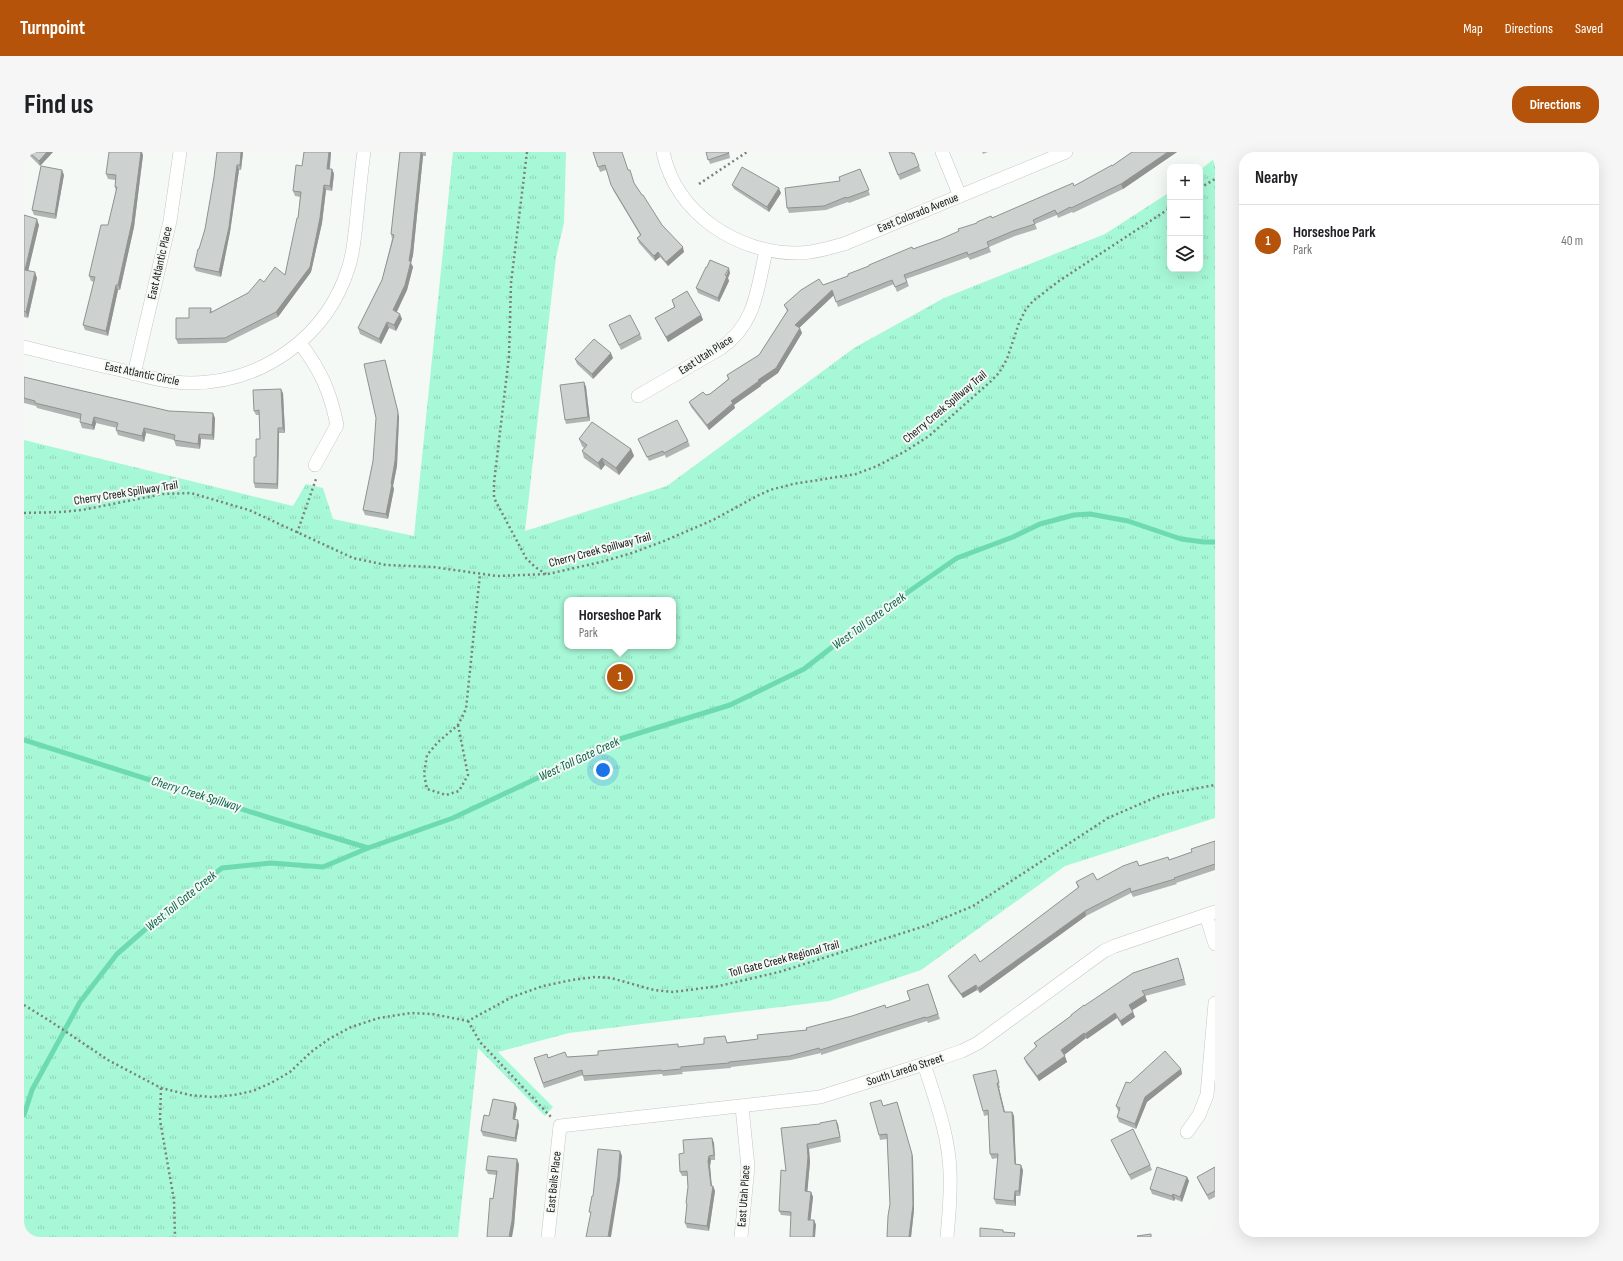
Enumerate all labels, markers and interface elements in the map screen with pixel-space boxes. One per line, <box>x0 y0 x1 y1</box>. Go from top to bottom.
text: Turnpoint <box>20 17 85 40</box>
text: Map <box>1463 20 1483 37</box>
text: Directions <box>1505 20 1553 37</box>
text: Saved <box>1575 20 1603 37</box>
button: Directions <box>1512 86 1599 123</box>
text: Find us <box>24 88 93 121</box>
map controls <box>1167 164 1203 272</box>
button: + <box>1167 164 1203 200</box>
text: Nearby <box>1255 168 1298 188</box>
street label: East Colorado Avenue <box>875 190 961 236</box>
button: − <box>1167 200 1203 236</box>
text: Horseshoe Park <box>1293 223 1376 242</box>
street label: East Atlantic Place <box>144 225 176 301</box>
text: 1 <box>1265 233 1271 249</box>
text: 40 m <box>1561 233 1583 249</box>
button: layers <box>1167 236 1203 272</box>
text: Park <box>1293 242 1312 258</box>
street label: East Utah Place <box>676 332 736 378</box>
street label: East Atlantic Circle <box>103 359 181 389</box>
street label: Cherry Creek Spillway Trail <box>900 367 990 447</box>
street label: Cherry Creek Spillway Trail <box>73 477 179 509</box>
street label: Cherry Creek Spillway Trail <box>547 529 653 571</box>
water label: West Toll Gate Creek <box>829 588 910 653</box>
popup <box>564 597 676 649</box>
text: Horseshoe Park <box>579 606 661 625</box>
text: Park <box>579 625 598 641</box>
pin: 1 <box>607 662 633 692</box>
water label: West Toll Gate Creek <box>536 733 623 785</box>
your location <box>593 760 613 780</box>
water label: Cherry Creek Spillway <box>149 773 244 816</box>
water label: West Toll Gate Creek <box>142 867 221 935</box>
street label: Toll Gate Creek Regional Trail <box>727 937 841 981</box>
street label: South Laredo Street <box>865 1050 946 1090</box>
street label: East Bails Place <box>543 1150 565 1213</box>
street label: East Utah Place <box>734 1164 754 1227</box>

